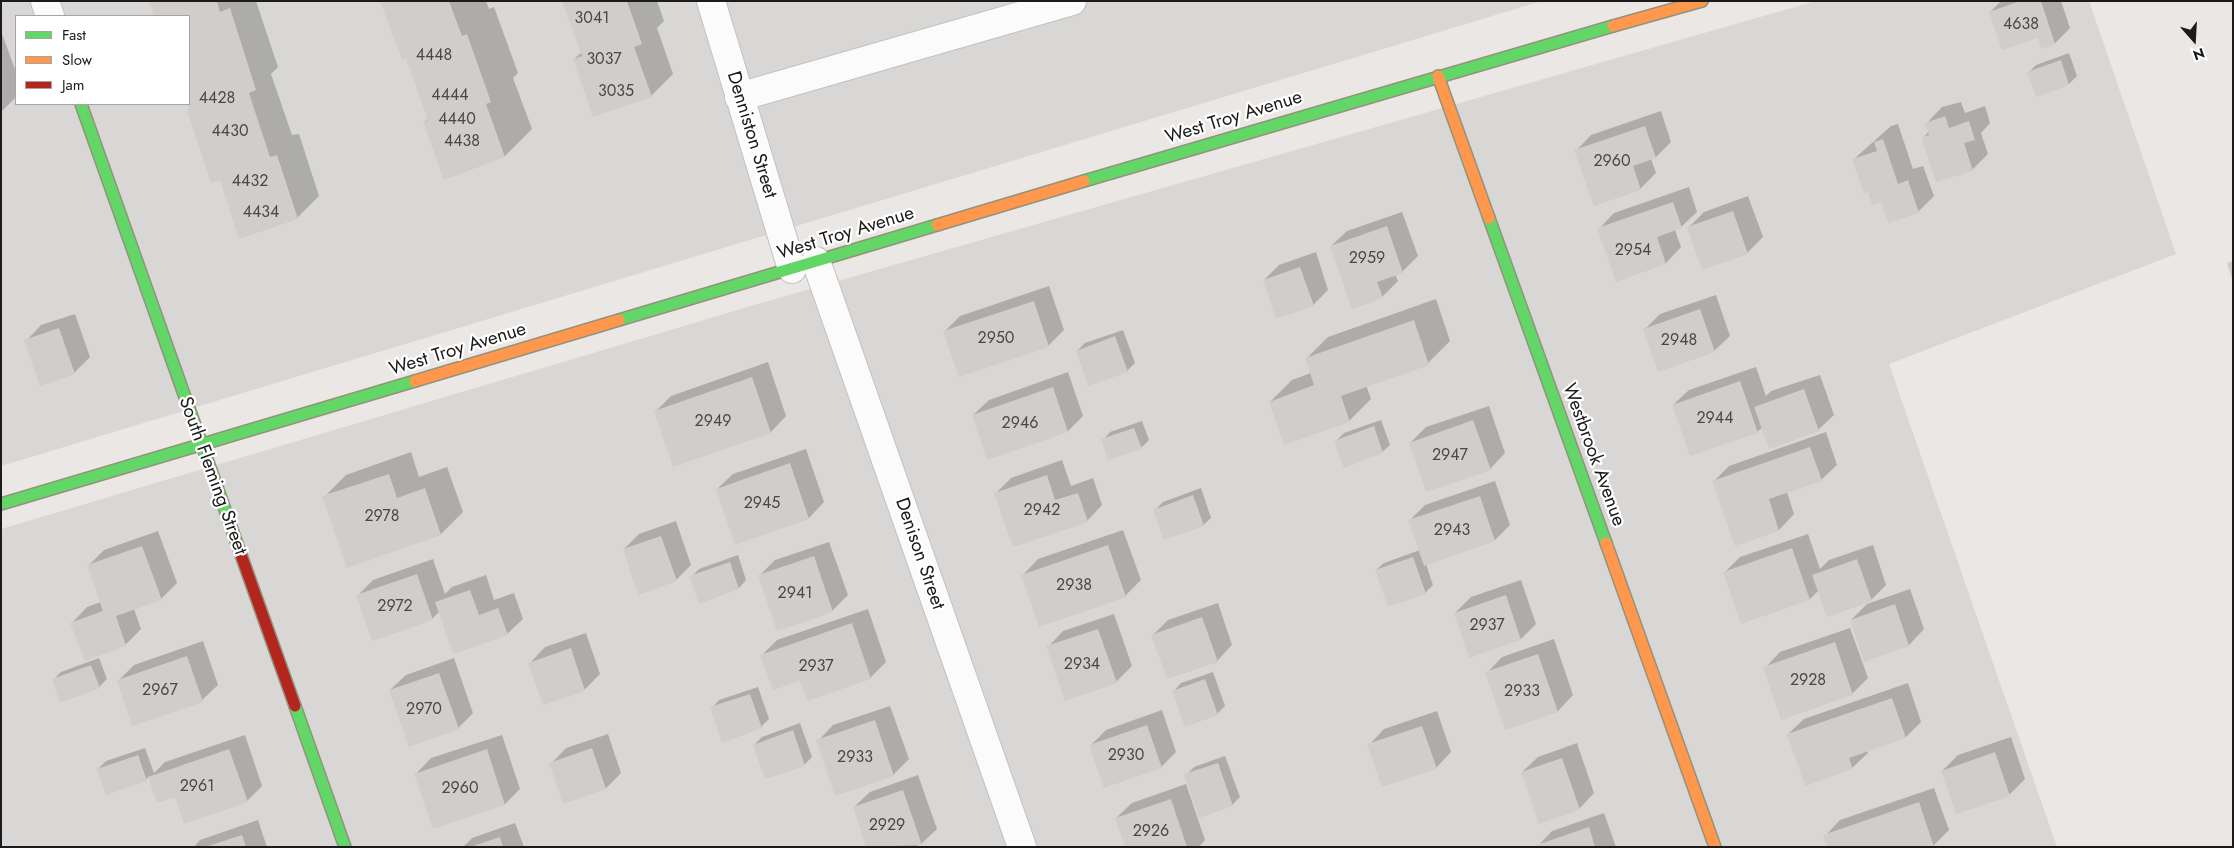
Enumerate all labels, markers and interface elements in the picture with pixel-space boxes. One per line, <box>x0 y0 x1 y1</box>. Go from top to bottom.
house number: 3041 <box>575 9 609 29</box>
legend <box>15 15 190 105</box>
house number: 4638 <box>2003 15 2039 35</box>
north arrow <box>2169 15 2219 65</box>
text: Fast <box>62 24 86 46</box>
text: N <box>2190 43 2207 65</box>
house number: 4448 <box>416 46 452 66</box>
text: Slow <box>62 49 92 71</box>
house number: 3037 <box>586 50 622 70</box>
street label: Denniston Street <box>721 69 781 201</box>
text: Jam <box>62 74 85 96</box>
house number: 3035 <box>598 82 634 102</box>
house number: 4444 <box>431 86 469 106</box>
street label: West Troy Avenue <box>1163 86 1305 150</box>
house number: 4428 <box>199 89 235 109</box>
house number: 4440 <box>438 110 476 130</box>
house number: 4430 <box>212 122 248 142</box>
house number: 4438 <box>444 132 480 152</box>
house number: 2960 <box>1593 152 1631 172</box>
house number: 4432 <box>232 172 268 192</box>
street label: West Troy Avenue <box>775 202 917 266</box>
house number: 4434 <box>243 203 279 223</box>
house number: 2954 <box>1615 241 1651 261</box>
house number: 2959 <box>1349 249 1385 269</box>
street label: West Troy Avenue <box>387 318 529 382</box>
house number: 2950 <box>978 329 1014 349</box>
house number: 2948 <box>1661 331 1697 351</box>
street label: Westbrook Avenue <box>1557 380 1629 530</box>
street label: South Fleming Street <box>173 394 251 558</box>
house number: 2944 <box>1697 409 1733 429</box>
house number: 2949 <box>695 412 731 432</box>
house number: 2946 <box>1002 414 1038 434</box>
house number: 2947 <box>1432 446 1468 466</box>
house number: 2945 <box>744 494 780 514</box>
street label: Denison Street <box>889 495 949 613</box>
house number: 2942 <box>1024 501 1060 521</box>
house number: 2978 <box>365 507 399 527</box>
house number: 2943 <box>1434 521 1470 541</box>
house number: 2938 <box>1056 576 1092 596</box>
house number: 2941 <box>778 584 812 604</box>
house number: 2972 <box>377 597 413 617</box>
house number: 2937 <box>1469 616 1505 636</box>
house number: 2934 <box>1064 655 1100 675</box>
house number: 2937 <box>798 657 834 677</box>
house number: 2928 <box>1790 671 1826 691</box>
house number: 2967 <box>142 681 178 701</box>
house number: 2933 <box>1504 682 1540 702</box>
house number: 2970 <box>406 700 442 720</box>
house number: 2930 <box>1108 746 1144 766</box>
house number: 2933 <box>837 748 873 768</box>
house number: 2961 <box>180 777 214 797</box>
house number: 2960 <box>441 779 479 799</box>
house number: 2929 <box>869 816 905 836</box>
house number: 2926 <box>1133 822 1169 842</box>

